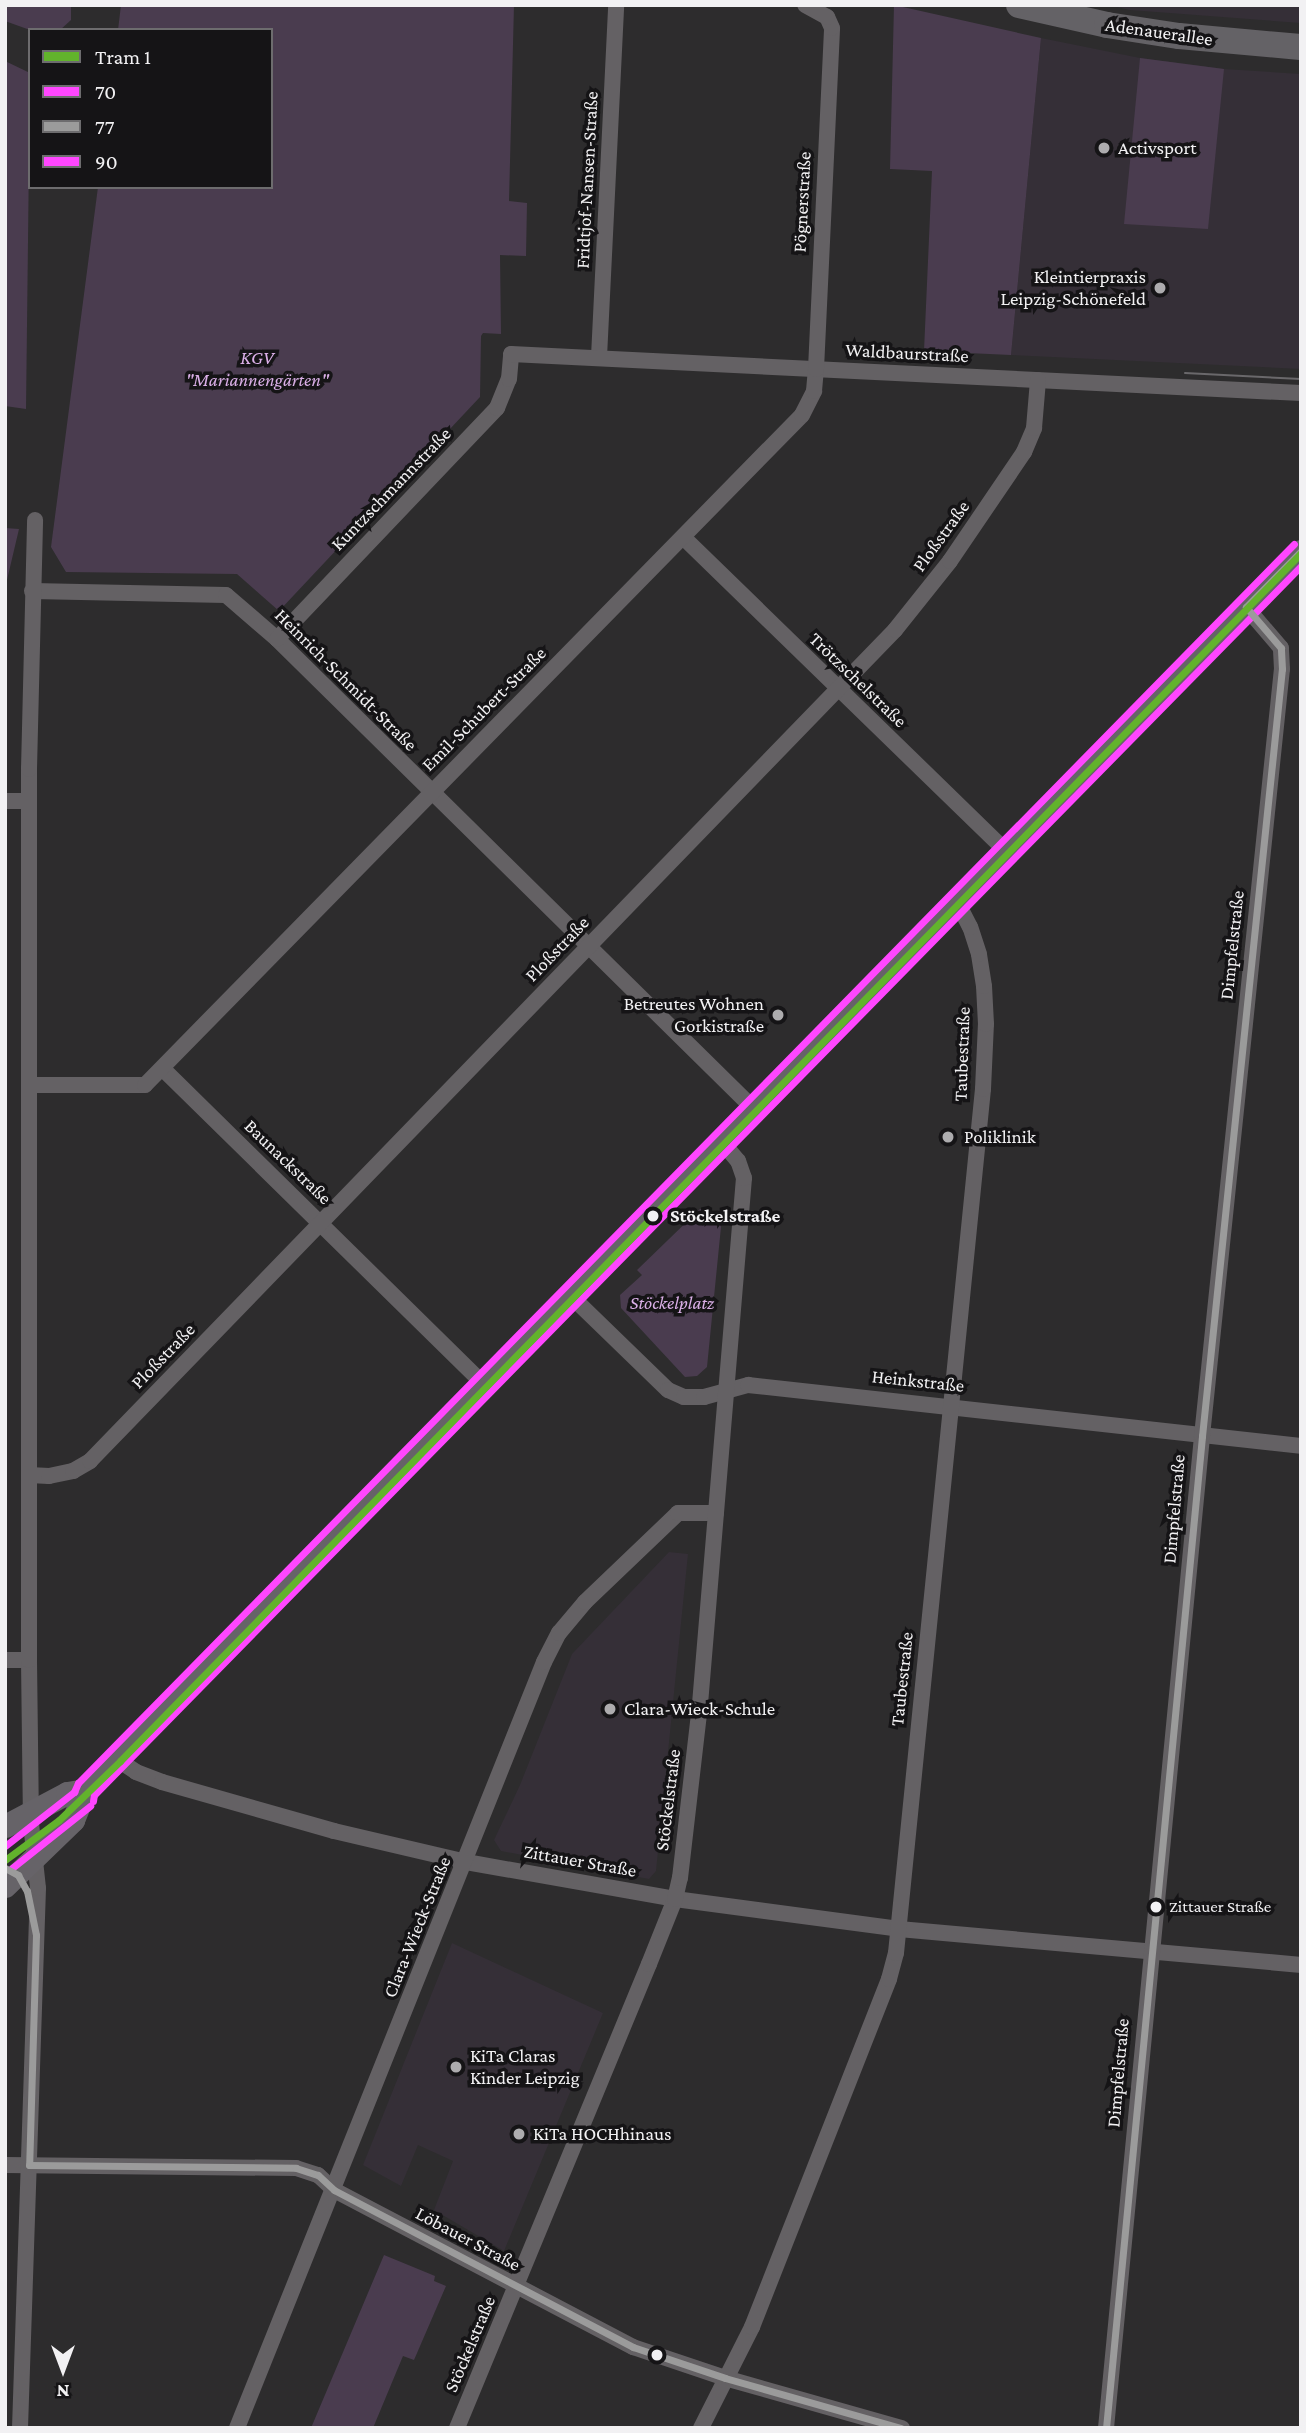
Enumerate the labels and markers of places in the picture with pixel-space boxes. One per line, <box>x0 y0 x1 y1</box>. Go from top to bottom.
place label: Activsport <box>1118 137 1196 159</box>
marker: Activsport <box>1096 140 1112 156</box>
place label: Kleintierpraxis Leipzig-Schönefeld <box>1000 266 1146 310</box>
marker: Kleintierpraxis Leipzig-Schönefeld <box>1152 280 1168 296</box>
place label: Betreutes Wohnen Gorkistraße <box>624 993 764 1037</box>
marker: Betreutes Wohnen Gorkistraße <box>770 1007 786 1023</box>
place label: Poliklinik <box>964 1126 1036 1148</box>
marker: Poliklinik <box>938 1127 958 1147</box>
marker: Stöckelstraße <box>642 1205 664 1227</box>
place label: Stöckelstraße <box>670 1205 780 1227</box>
place label: Clara-Wieck-Schule <box>624 1698 775 1720</box>
marker: Clara-Wieck-Schule <box>602 1701 618 1717</box>
place label: Zittauer Straße <box>1169 1897 1271 1917</box>
marker: Zittauer Straße <box>1149 1900 1163 1914</box>
place label: KiTa Claras Kinder Leipzig <box>470 2045 580 2089</box>
marker: KiTa Claras Kinder Leipzig <box>448 2059 464 2075</box>
place label: KiTa HOCHhinaus <box>533 2123 672 2145</box>
marker: KiTa HOCHhinaus <box>511 2126 527 2142</box>
unlabelled marker <box>650 2348 664 2362</box>

